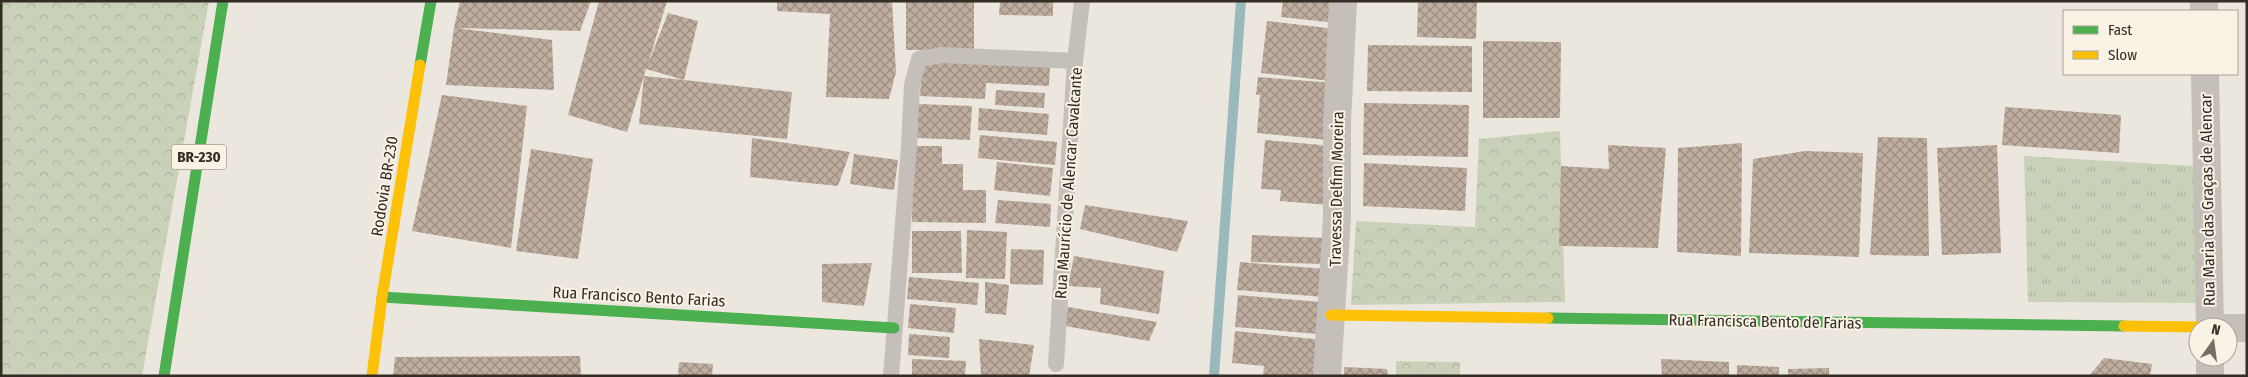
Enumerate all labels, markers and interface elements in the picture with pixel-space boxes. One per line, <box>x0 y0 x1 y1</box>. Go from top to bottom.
legend <box>2063 10 2238 75</box>
text: Fast <box>2108 21 2132 39</box>
text: Slow <box>2108 46 2137 64</box>
street label: Rua Maurício de Alencar Cavalcante <box>1051 67 1086 299</box>
street label: Rua Maria das Graças de Alencar <box>2196 93 2219 306</box>
street label: Travessa Delfim Moreira <box>1326 111 1347 267</box>
street label: Rodovia BR-230 <box>367 135 402 238</box>
road number: BR-230 <box>172 144 226 170</box>
street label: Rua Francisco Bento Farias <box>552 282 726 311</box>
street label: Rua Francisca Bento de Farias <box>1668 310 1862 333</box>
north arrow <box>2188 317 2238 367</box>
text: N <box>2210 321 2222 339</box>

